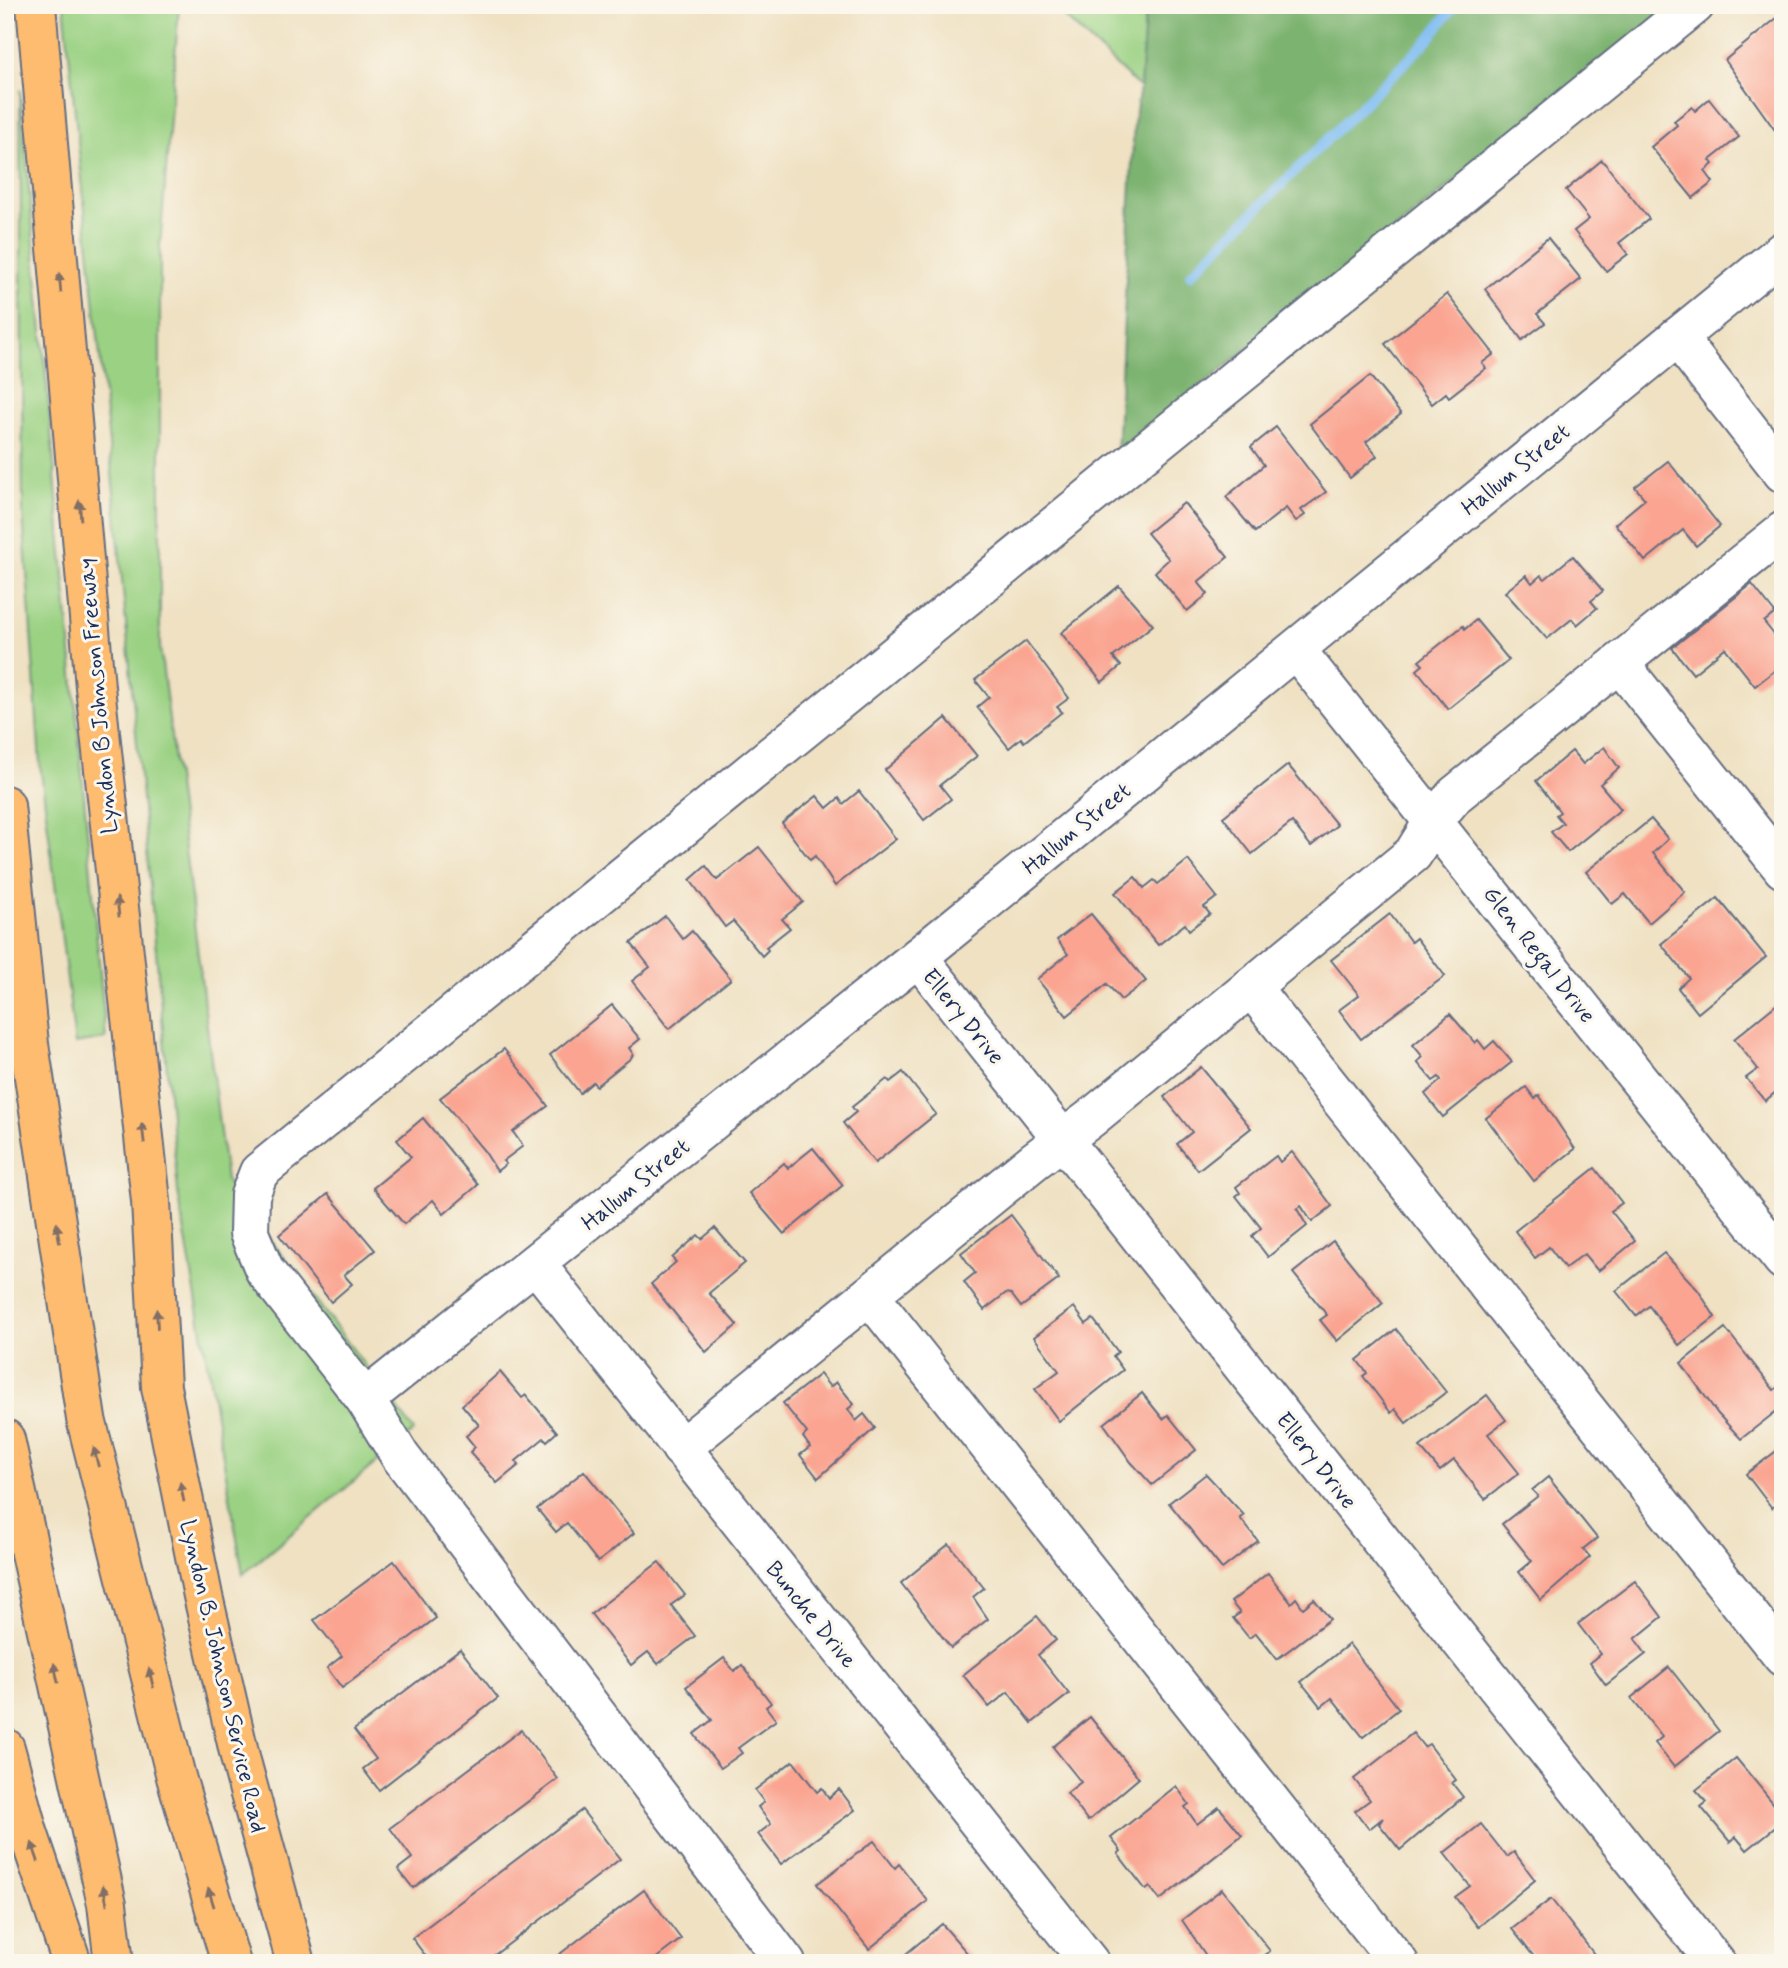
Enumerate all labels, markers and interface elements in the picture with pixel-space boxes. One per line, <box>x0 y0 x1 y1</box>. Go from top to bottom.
one-way arrow <box>54 272 65 294</box>
street label: Hallum Street <box>1456 418 1577 524</box>
one-way arrow <box>74 498 85 520</box>
street label: Lyndon B Johnson Freeway <box>72 557 126 835</box>
street label: Hallum Street <box>1017 777 1138 883</box>
street label: Glen Regal Drive <box>1474 881 1601 1031</box>
one-way arrow <box>112 896 123 918</box>
street label: Ellery Drive <box>914 963 1010 1072</box>
one-way arrow <box>137 1122 148 1144</box>
street label: Hallum Street <box>576 1133 697 1239</box>
one-way arrow <box>52 1222 63 1244</box>
one-way arrow <box>151 1307 162 1329</box>
street label: Ellery Drive <box>1268 1406 1363 1516</box>
one-way arrow <box>90 1446 101 1468</box>
one-way arrow <box>176 1481 187 1503</box>
street label: Lyndon B. Johnson Service Road <box>171 1517 273 1836</box>
street label: Bunche Drive <box>758 1555 863 1675</box>
one-way arrow <box>50 1662 61 1684</box>
one-way arrow <box>145 1667 156 1689</box>
one-way arrow <box>29 1841 40 1862</box>
one-way arrow <box>99 1884 110 1906</box>
one-way arrow <box>206 1887 216 1908</box>

